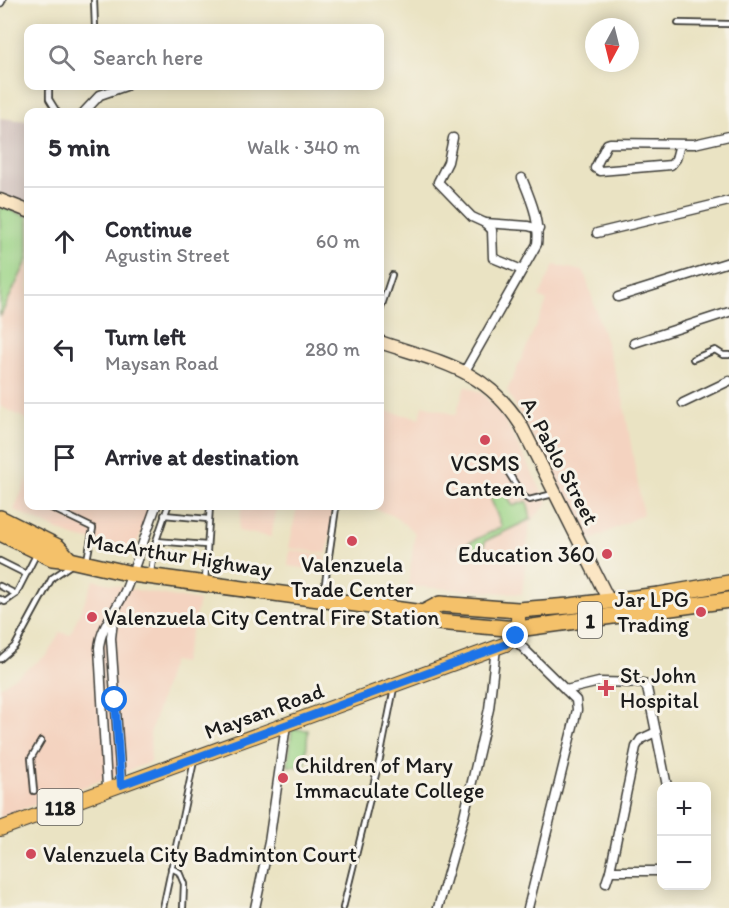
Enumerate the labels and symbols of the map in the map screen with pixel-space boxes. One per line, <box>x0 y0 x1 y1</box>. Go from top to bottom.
north arrow <box>585 18 639 72</box>
street label: A. Pablo Street <box>515 393 605 529</box>
marker: VCSMS Canteen <box>478 433 492 447</box>
place label: VCSMS Canteen <box>445 450 525 502</box>
street label: MacArthur Highway <box>84 527 274 583</box>
marker: Valenzuela Trade Center <box>345 534 359 548</box>
place label: Education 360 <box>458 541 595 568</box>
marker: Education 360 <box>600 547 614 561</box>
place label: Valenzuela Trade Center <box>291 551 414 603</box>
place label: Jar LPG Trading <box>614 586 690 638</box>
road number: 1 <box>578 602 602 638</box>
place label: Valenzuela City Central Fire Station <box>104 604 439 631</box>
marker: Jar LPG Trading <box>694 605 708 619</box>
marker: Valenzuela City Central Fire Station <box>85 610 99 624</box>
route end <box>502 622 528 648</box>
place label: St. John Hospital <box>620 662 699 714</box>
street label: Maysan Road <box>201 677 327 745</box>
marker: St. John Hospital <box>597 679 615 697</box>
route start <box>101 686 127 712</box>
place label: Children of Mary Immaculate College <box>295 752 485 804</box>
marker: Children of Mary Immaculate College <box>276 771 290 785</box>
road number: 118 <box>38 789 82 825</box>
place label: Valenzuela City Badminton Court <box>43 841 357 868</box>
marker: Valenzuela City Badminton Court <box>24 847 38 861</box>

